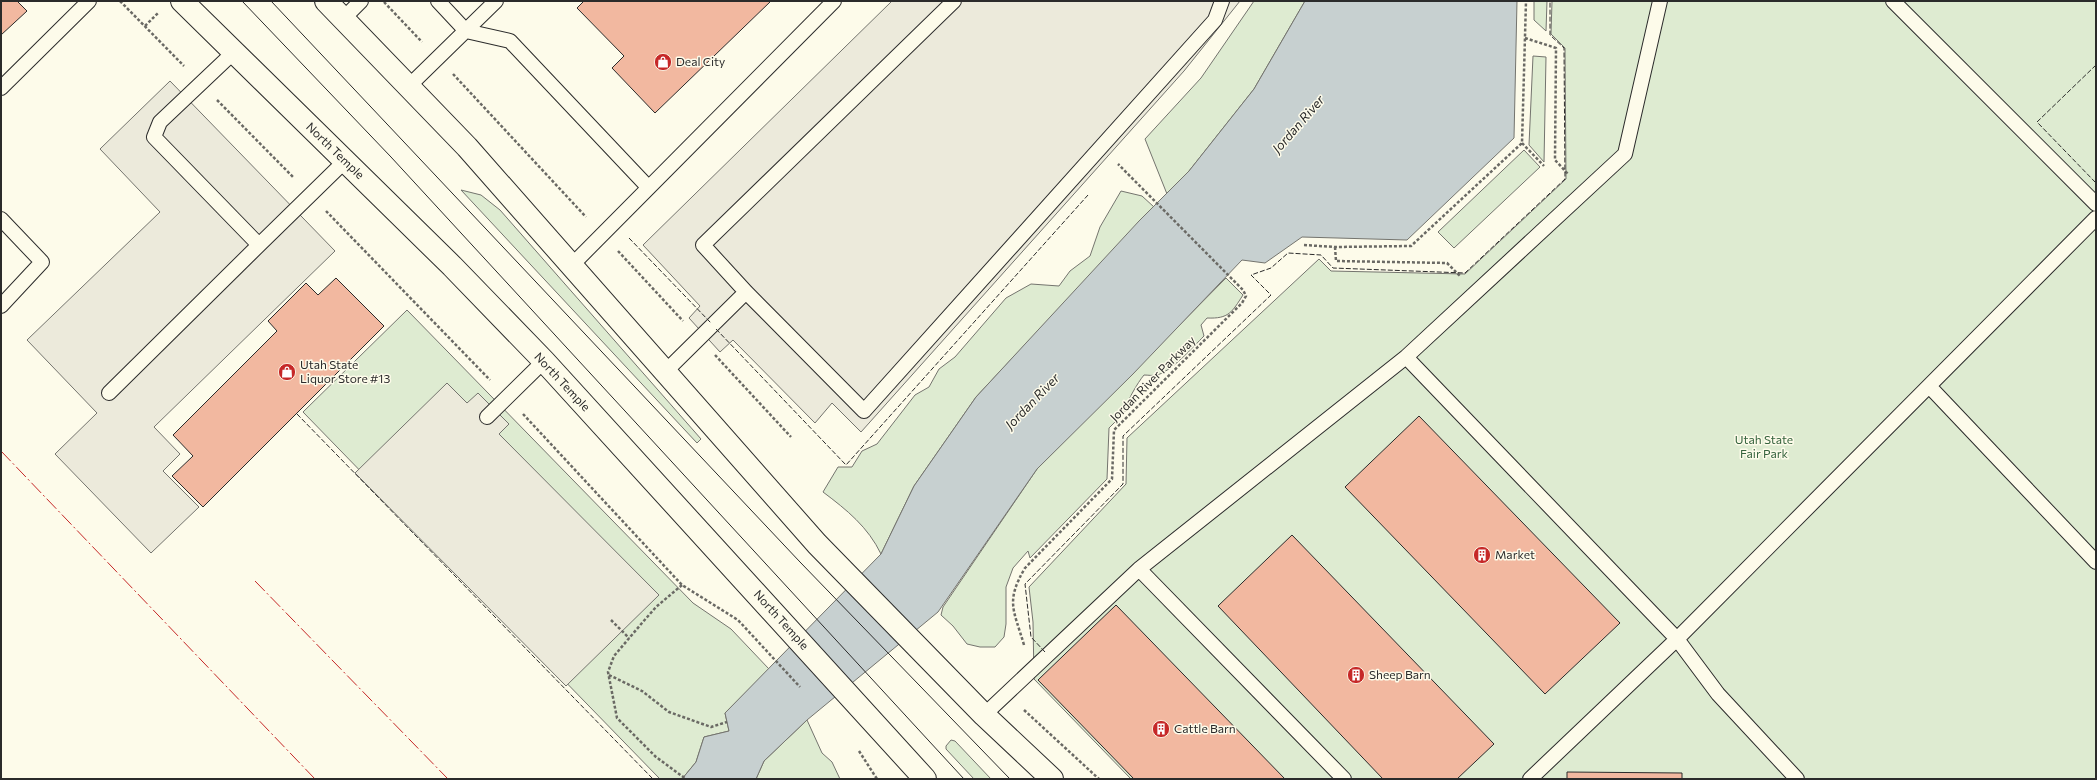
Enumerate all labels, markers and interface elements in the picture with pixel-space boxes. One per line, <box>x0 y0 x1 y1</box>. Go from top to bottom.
shop icon: Deal City <box>653 52 673 72</box>
place label: Deal City <box>676 54 725 68</box>
water label: Jordan River <box>1268 91 1328 157</box>
street label: North Temple <box>304 119 368 181</box>
street label: Jordan River Parkway <box>1107 333 1199 425</box>
street label: North Temple <box>532 349 593 414</box>
place label: Utah State Liquor Store #13 <box>300 357 390 385</box>
shop icon: Utah State Liquor Store #13 <box>277 362 297 382</box>
water label: Jordan River <box>1001 369 1063 433</box>
park label: Utah State Fair Park <box>1735 432 1793 460</box>
building icon: Market <box>1472 545 1492 565</box>
place label: Market <box>1495 547 1535 561</box>
street label: North Temple <box>751 587 812 652</box>
building icon: Sheep Barn <box>1346 665 1366 685</box>
place label: Sheep Barn <box>1369 667 1431 681</box>
building icon: Cattle Barn <box>1151 719 1171 739</box>
place label: Cattle Barn <box>1174 721 1236 735</box>

